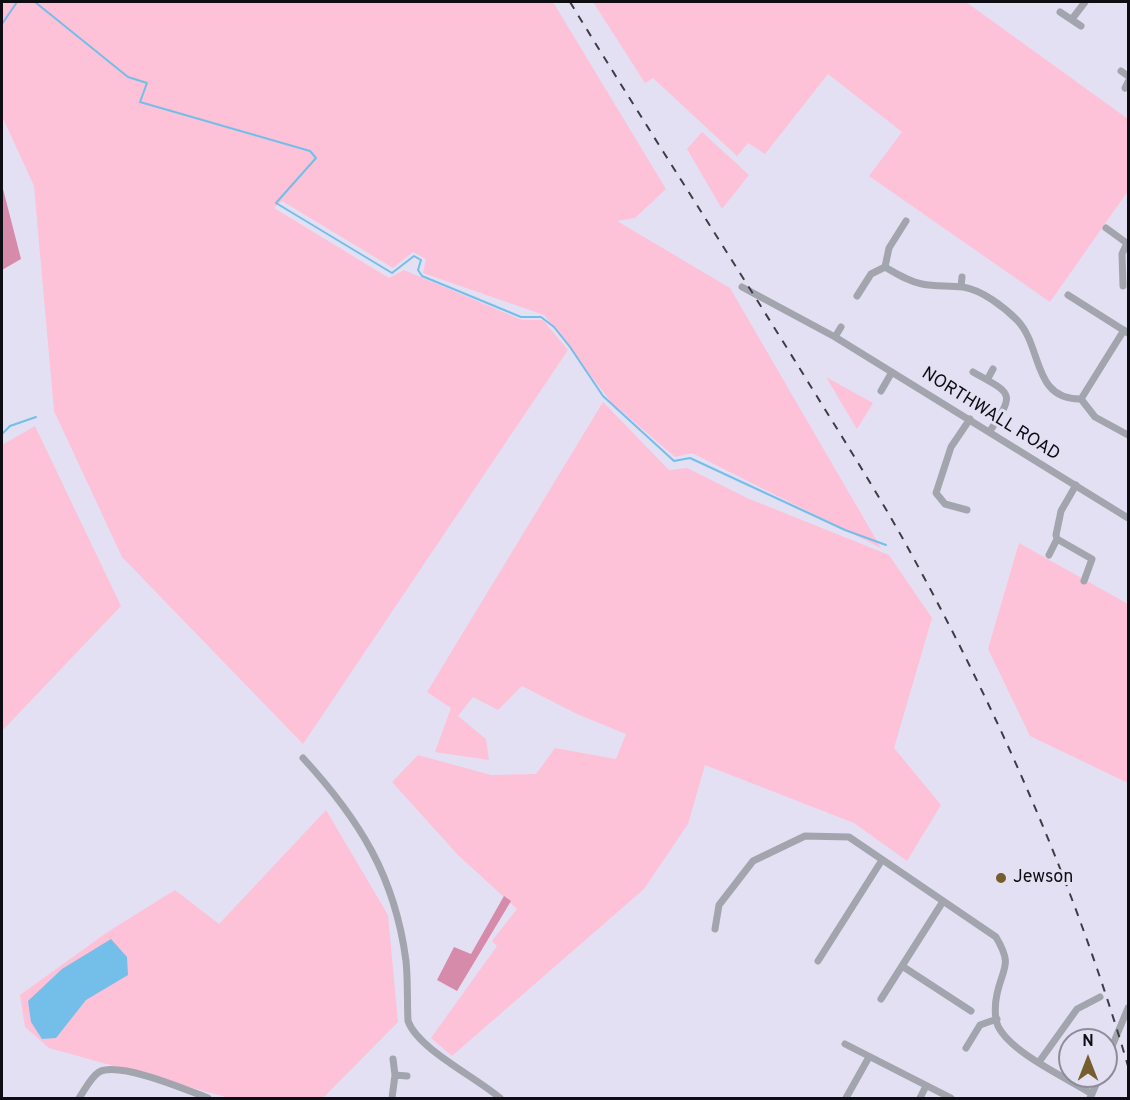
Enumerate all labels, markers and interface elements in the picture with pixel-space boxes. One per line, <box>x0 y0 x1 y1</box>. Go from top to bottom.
street label: NORTHWALL ROAD <box>917 364 1063 466</box>
place label: Jewson <box>1013 867 1073 889</box>
marker: Jewson <box>994 871 1008 885</box>
north arrow <box>1058 1028 1118 1088</box>
text: N <box>1082 1032 1094 1052</box>

